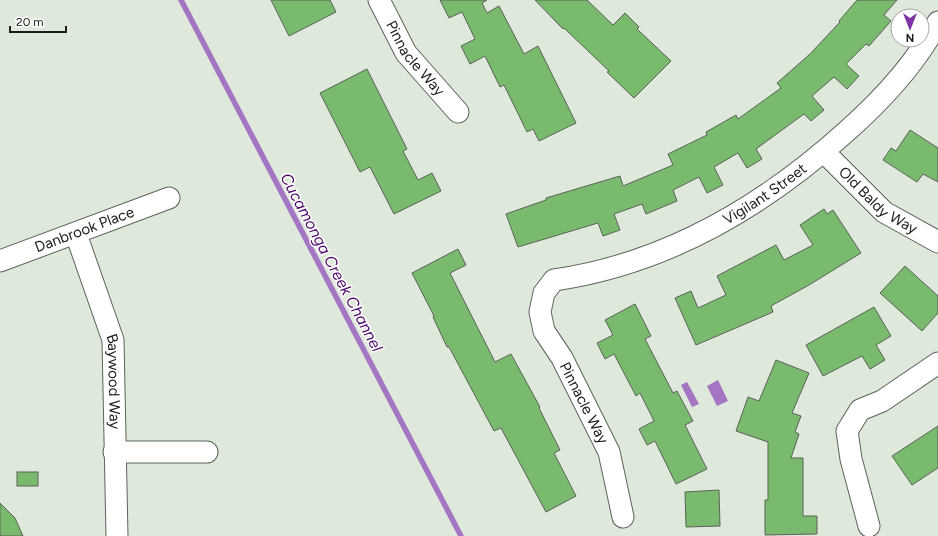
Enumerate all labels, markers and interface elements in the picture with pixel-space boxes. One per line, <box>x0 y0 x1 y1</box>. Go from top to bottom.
scale bar <box>10 8 66 34</box>
north arrow <box>890 8 930 48</box>
text: 20 m <box>16 15 44 29</box>
street label: Pinnacle Way <box>382 18 449 100</box>
text: N <box>906 31 914 44</box>
street label: Vigilant Street <box>720 159 810 228</box>
street label: Old Baldy Way <box>835 163 921 238</box>
water label: Cucamonga Creek Channel <box>276 170 387 355</box>
street label: Danbrook Place <box>32 203 136 256</box>
street label: Baywood Way <box>103 331 124 430</box>
street label: Pinnacle Way <box>556 359 612 447</box>

